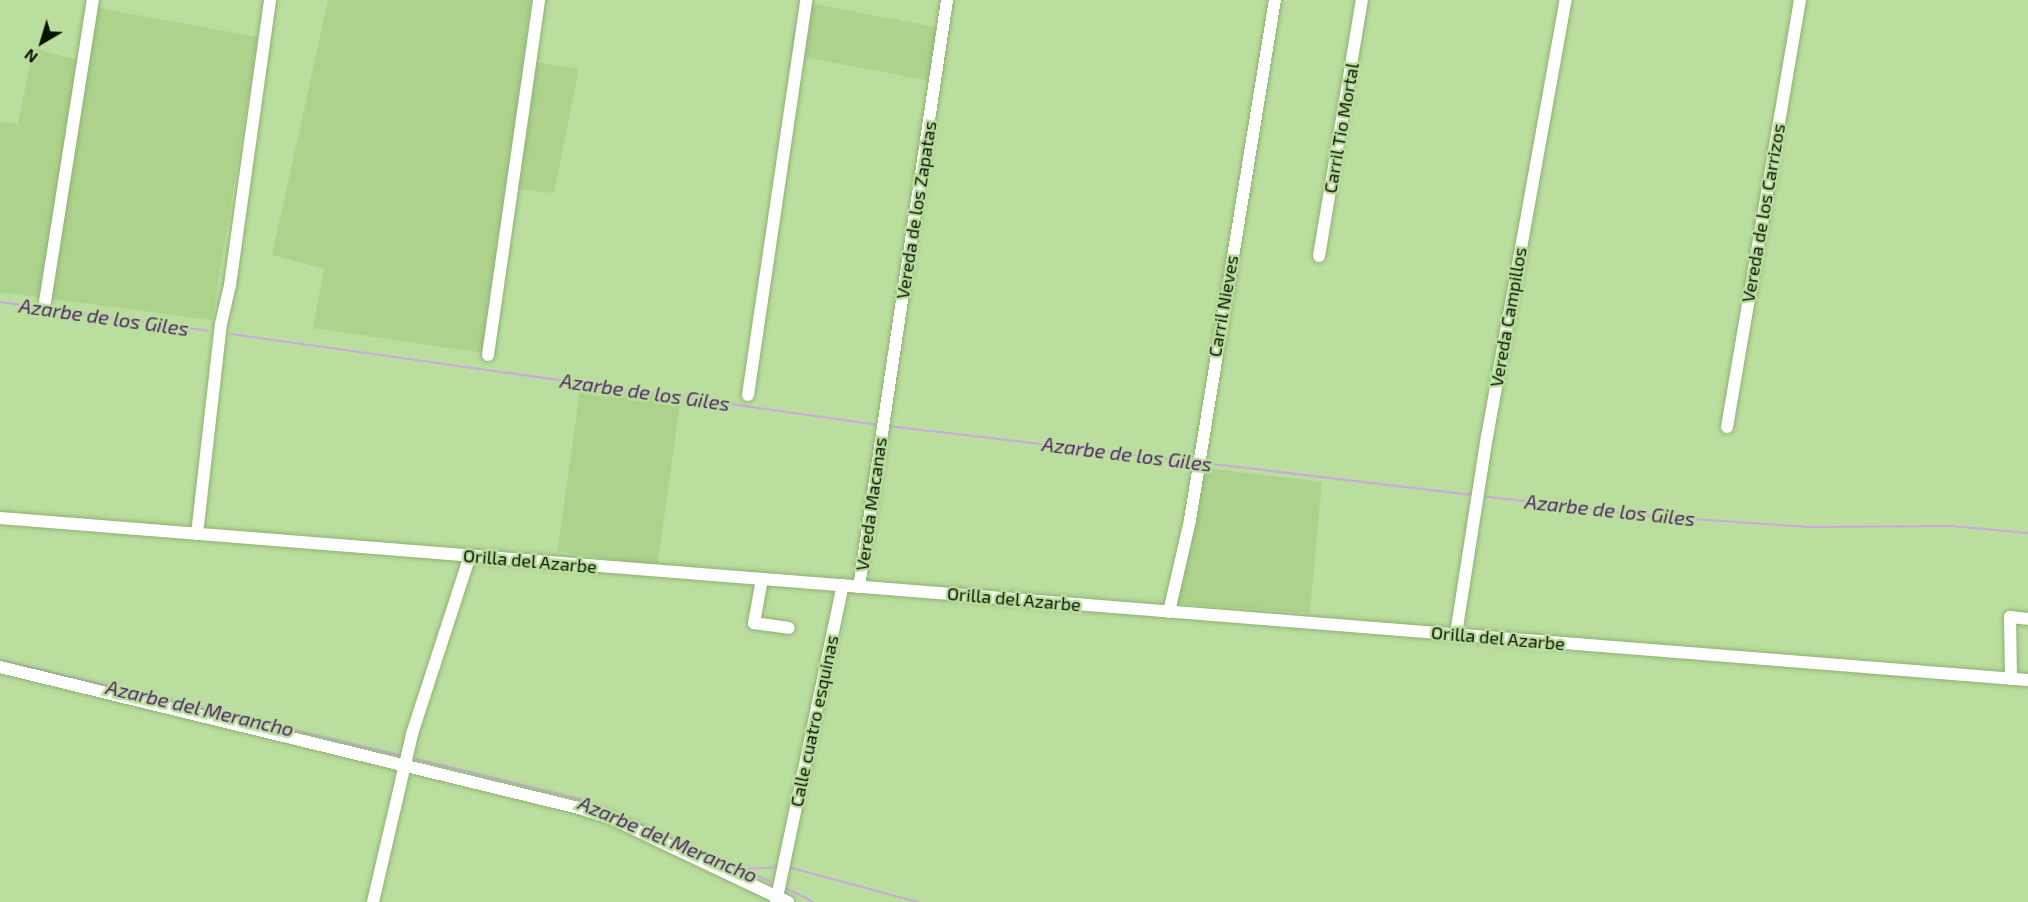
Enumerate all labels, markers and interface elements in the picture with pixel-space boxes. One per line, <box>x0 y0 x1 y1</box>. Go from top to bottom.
north arrow <box>12 12 72 72</box>
text: N <box>20 46 41 68</box>
street label: Carril Tio Mortal <box>1319 61 1363 195</box>
street label: Vereda de los Zapatas <box>891 120 941 300</box>
street label: Vereda de los Carrizos <box>1737 122 1789 304</box>
street label: Vereda Campillos <box>1485 245 1531 389</box>
street label: Carril Nieves <box>1203 253 1243 359</box>
water label: Azarbe de los Giles <box>18 293 190 341</box>
water label: Azarbe de los Giles <box>559 368 731 416</box>
water label: Azarbe de los Giles <box>1041 432 1213 476</box>
street label: Vereda Macanas <box>851 436 891 572</box>
water label: Azarbe de los Giles <box>1524 489 1696 531</box>
street label: Orilla del Azarbe <box>462 544 598 578</box>
street label: Orilla del Azarbe <box>946 582 1082 616</box>
street label: Orilla del Azarbe <box>1430 621 1566 655</box>
street label: Calle cuatro esquinas <box>785 633 843 809</box>
water label: Azarbe del Merancho <box>103 675 297 741</box>
water label: Azarbe del Merancho <box>575 790 761 888</box>

